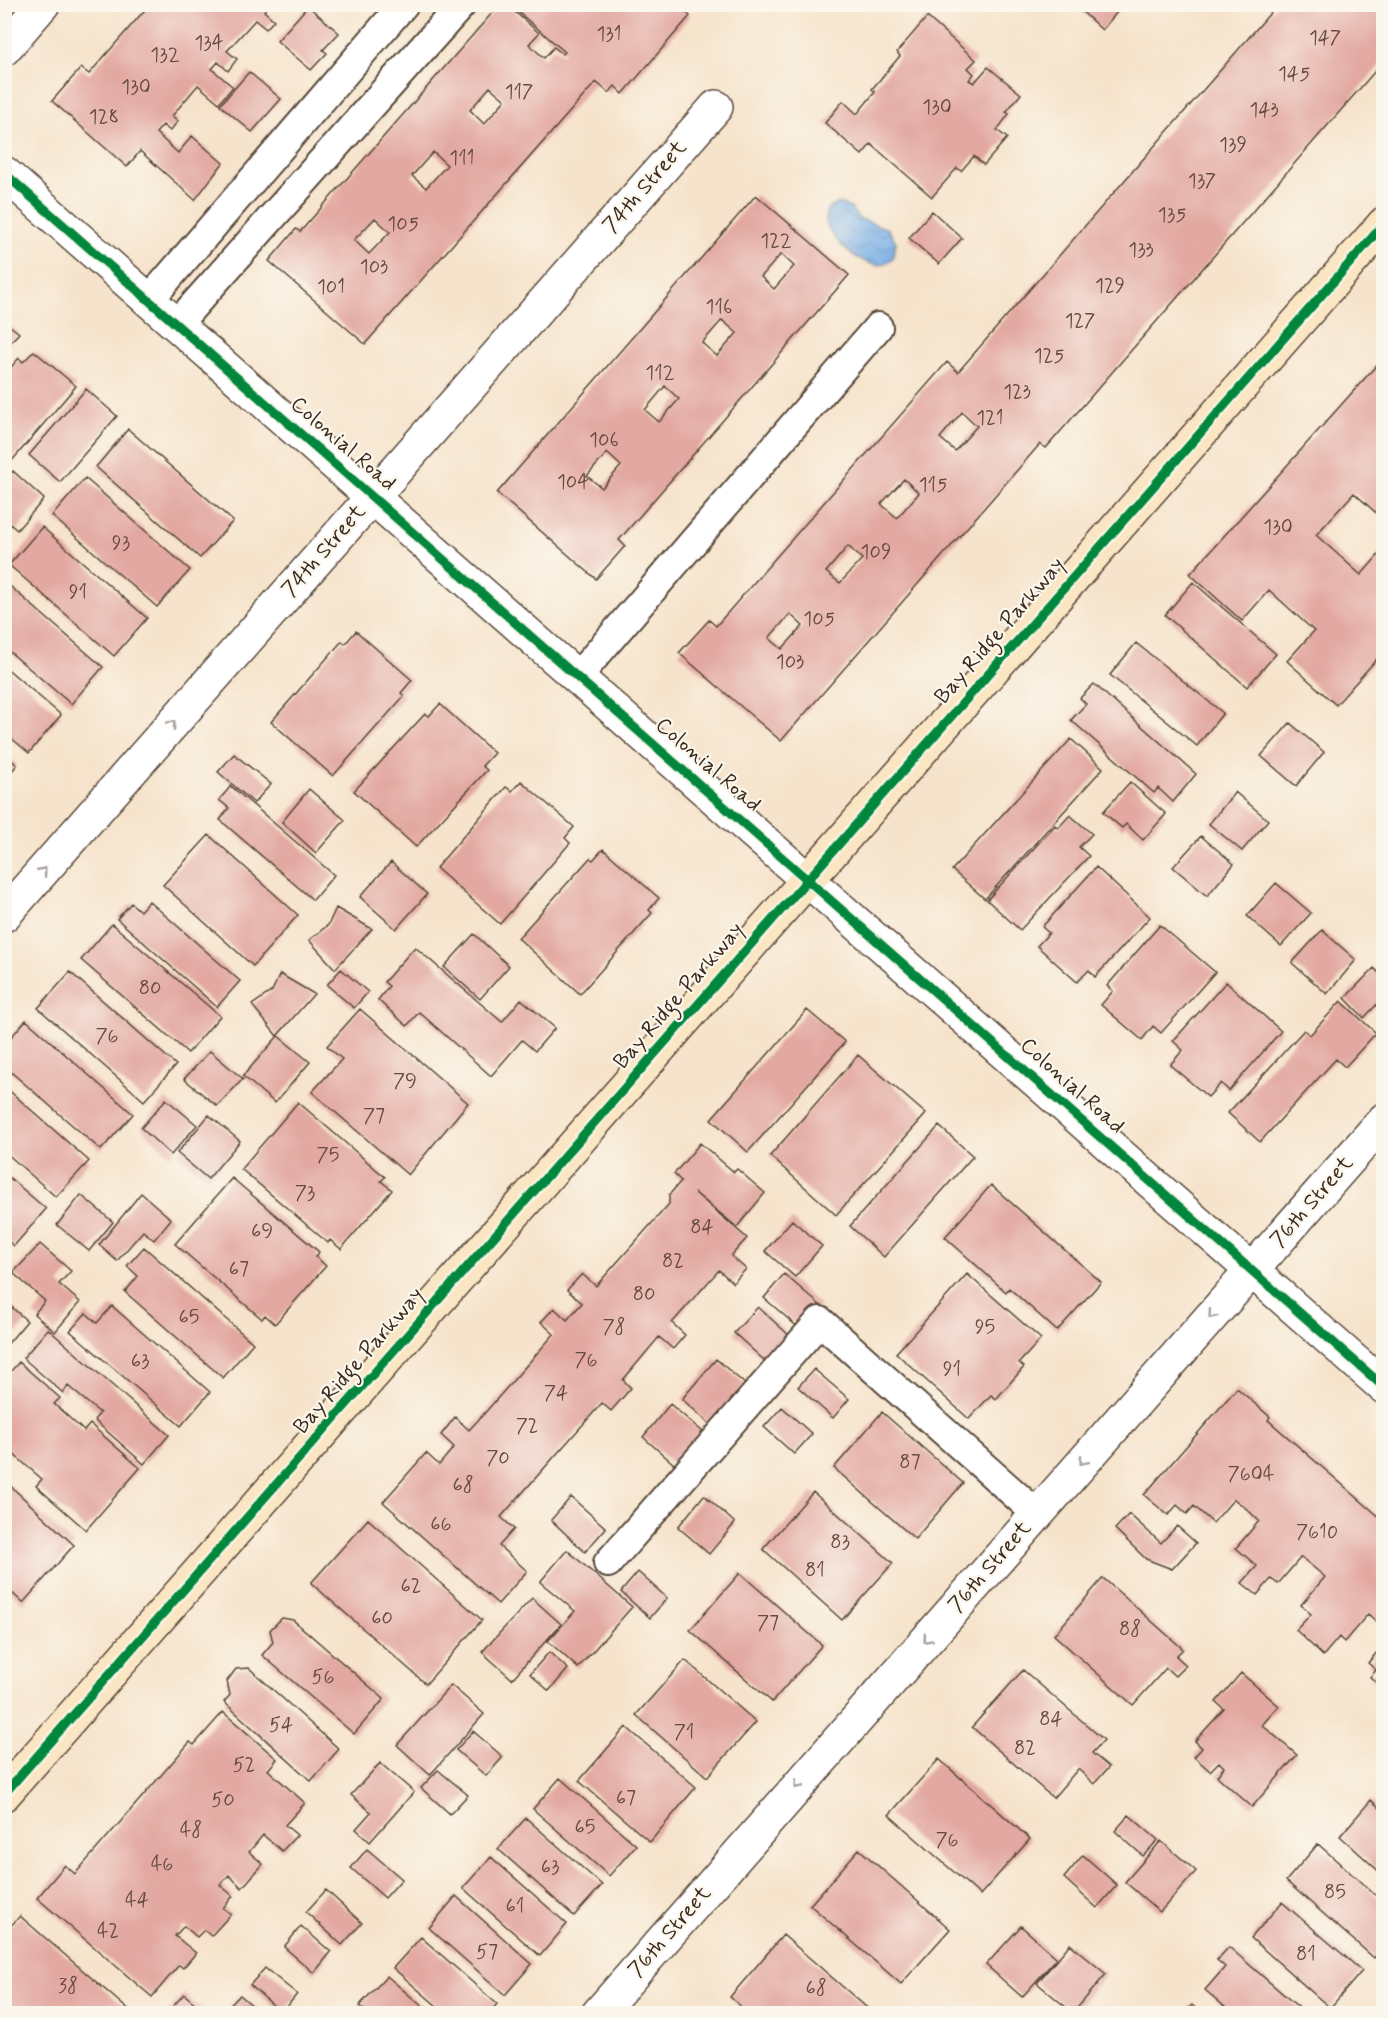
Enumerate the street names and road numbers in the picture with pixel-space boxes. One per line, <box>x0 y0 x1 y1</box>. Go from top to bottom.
street label: 74th Street <box>597 135 693 239</box>
street label: Colonial Road <box>284 390 402 498</box>
street label: 74th Street <box>276 499 372 603</box>
street label: Bay Ridge Parkway <box>929 552 1074 712</box>
street label: Colonial Road <box>649 711 767 819</box>
street label: Bay Ridge Parkway <box>608 917 753 1077</box>
street label: Colonial Road <box>1014 1032 1130 1140</box>
street label: 76th Street <box>1264 1150 1360 1254</box>
street label: Bay Ridge Parkway <box>288 1282 433 1442</box>
street label: 76th Street <box>942 1515 1038 1619</box>
street label: 76th Street <box>622 1880 718 1984</box>

